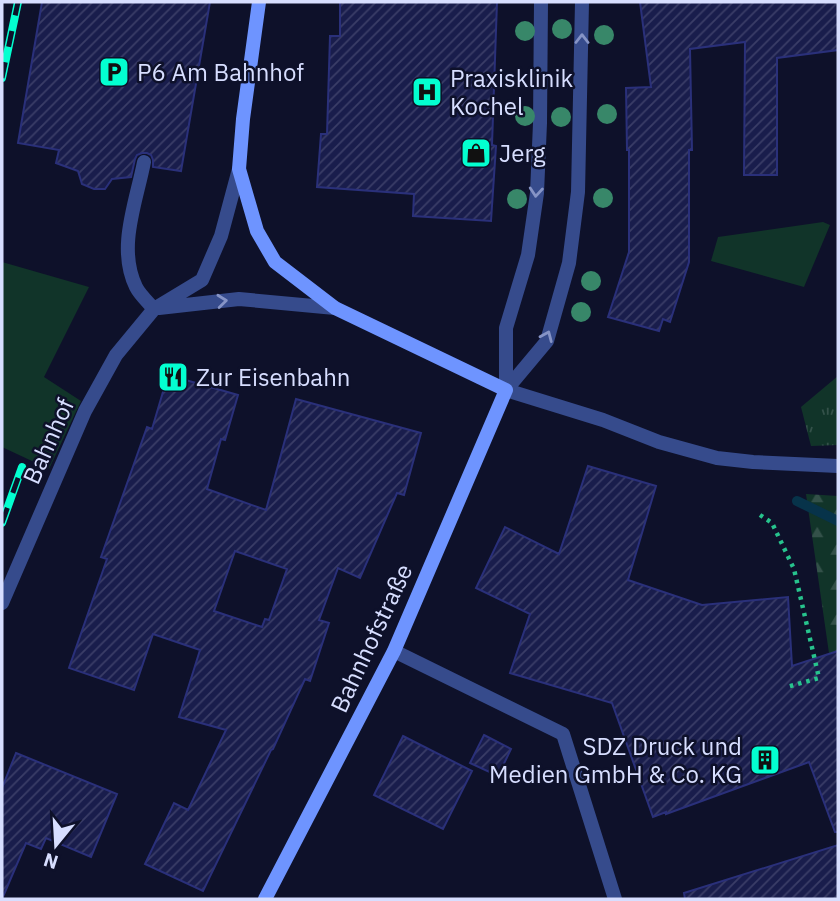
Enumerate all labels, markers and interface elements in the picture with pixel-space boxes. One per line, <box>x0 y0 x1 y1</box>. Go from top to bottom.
one-way arrow <box>574 34 590 44</box>
parking icon: P6 Am Bahnhof <box>97 55 131 89</box>
place label: P6 Am Bahnhof <box>137 56 304 88</box>
place label: Praxisklinik Kochel <box>450 62 573 122</box>
hospital icon: Praxisklinik Kochel <box>410 75 444 109</box>
shop icon: Jerg <box>459 136 493 170</box>
place label: Jerg <box>499 137 546 169</box>
one-way arrow <box>529 187 544 198</box>
one-way arrow <box>217 294 228 309</box>
one-way arrow <box>539 331 553 343</box>
restaurant icon: Zur Eisenbahn <box>156 360 190 394</box>
place label: Zur Eisenbahn <box>196 361 350 393</box>
street label: Bahnhof <box>15 393 81 489</box>
street label: Bahnhofstraße <box>323 559 419 717</box>
place label: SDZ Druck und Medien GmbH & Co. KG <box>489 730 742 790</box>
building icon: SDZ Druck und Medien GmbH & Co. KG <box>748 743 782 777</box>
north arrow <box>21 810 91 880</box>
text: N <box>40 848 61 875</box>

